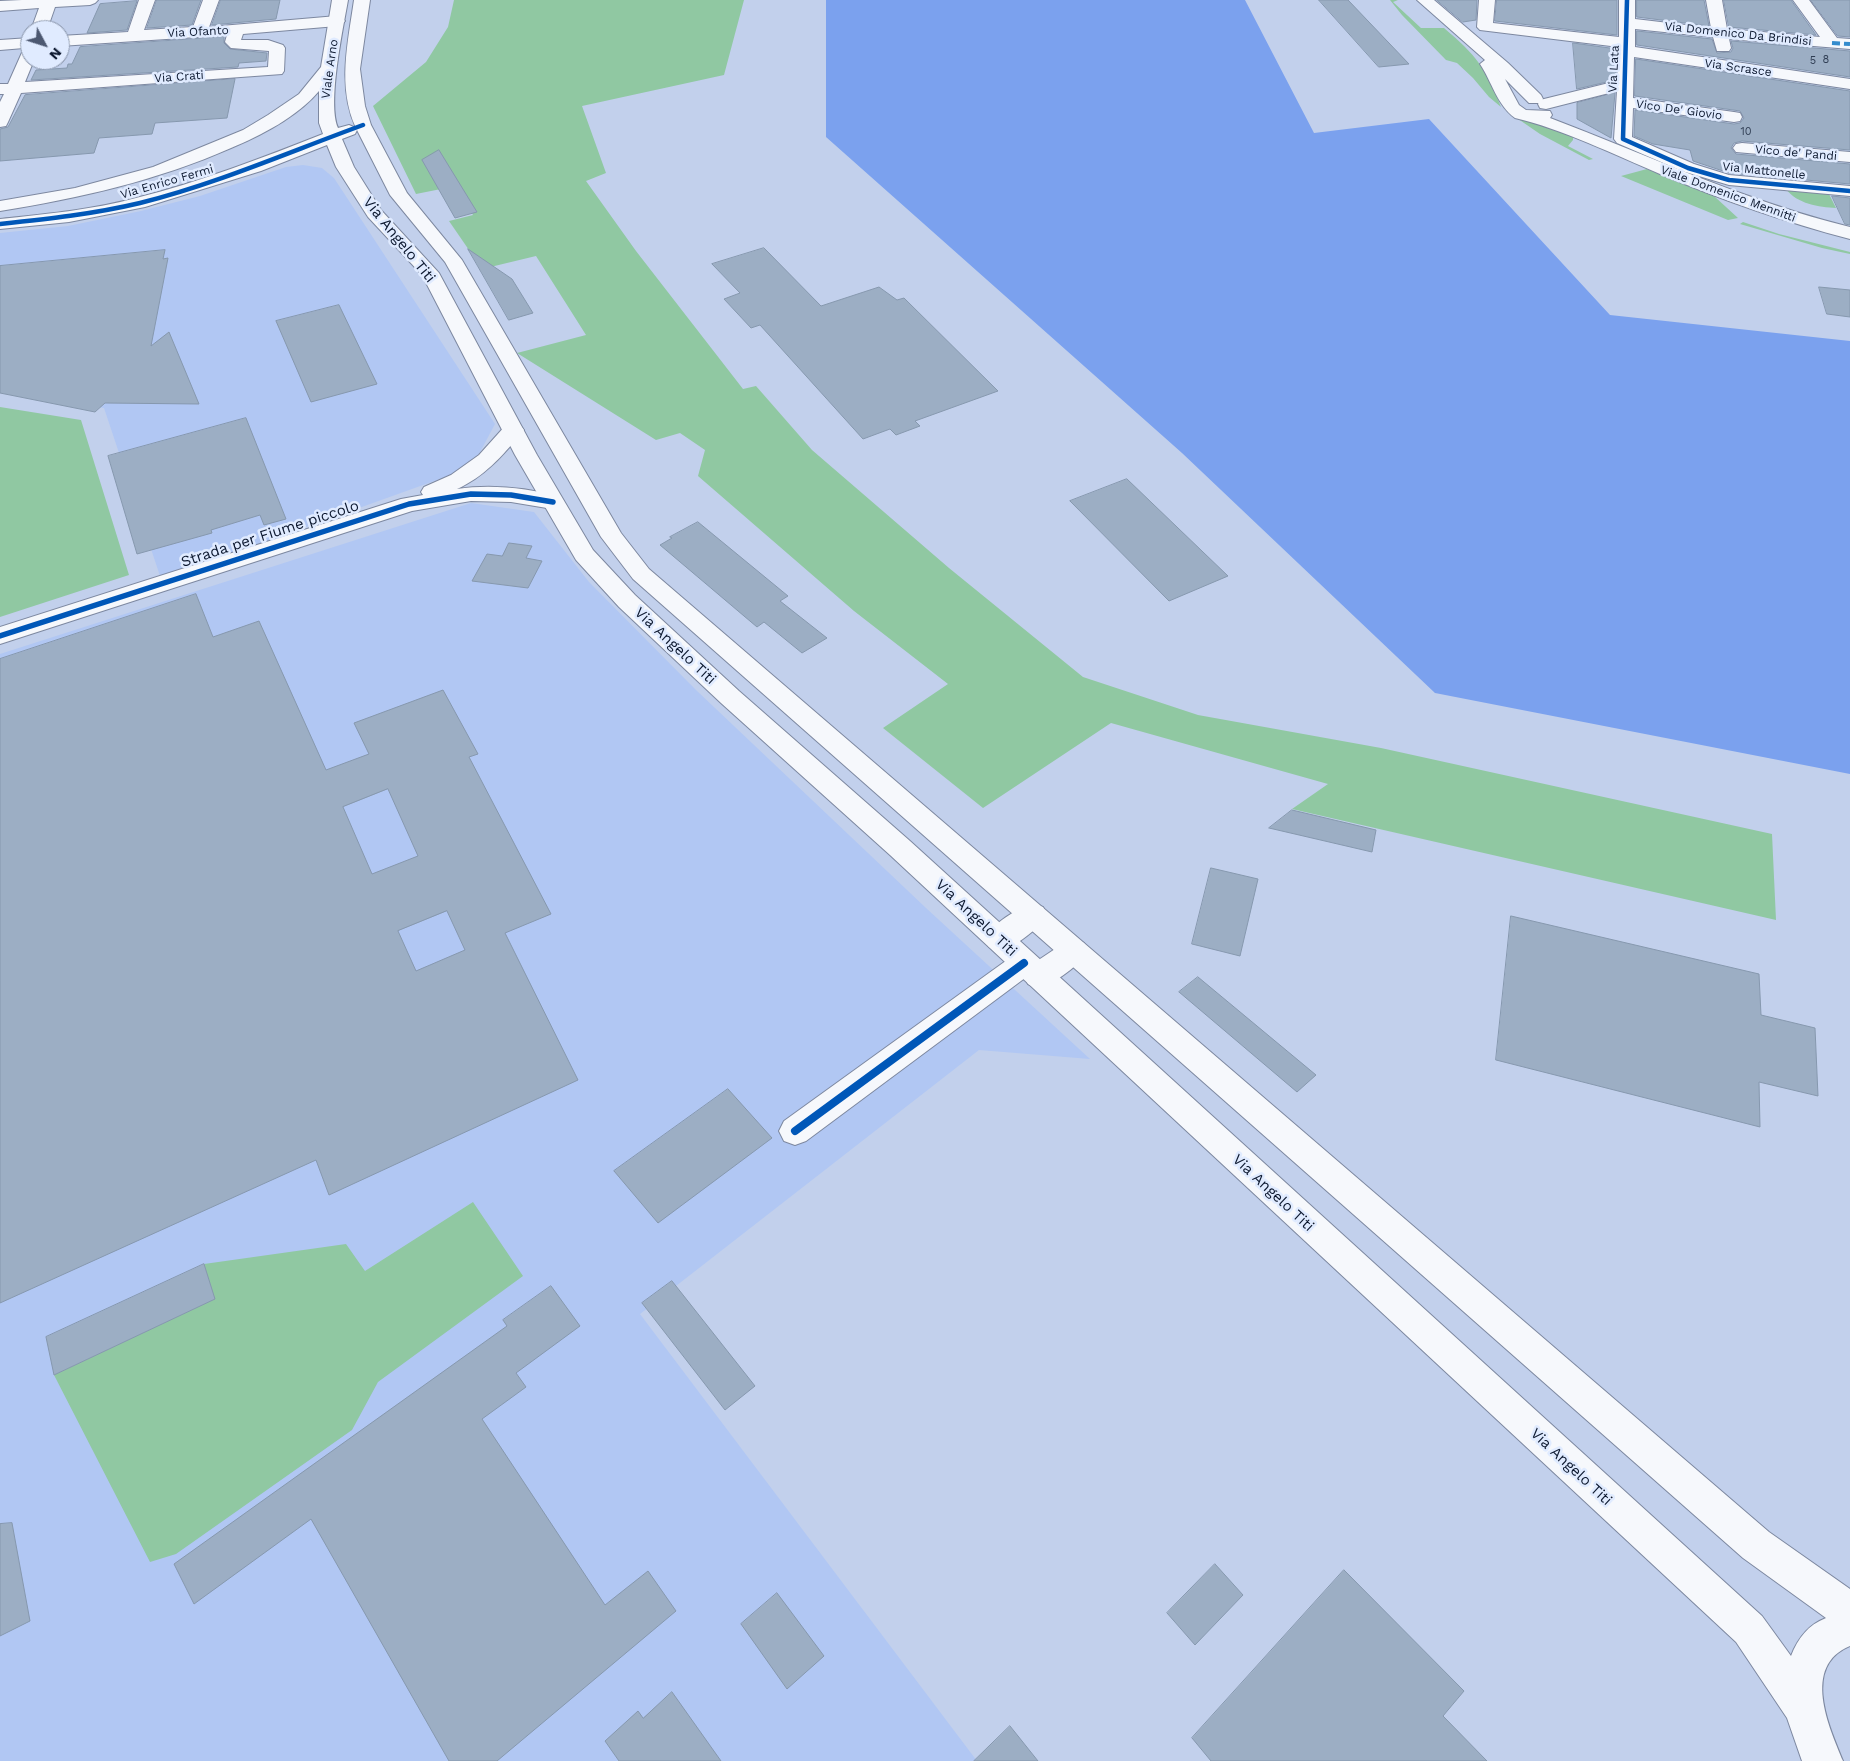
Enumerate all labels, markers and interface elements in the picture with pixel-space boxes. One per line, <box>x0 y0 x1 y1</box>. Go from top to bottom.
street label: Via Domenico Da Brindisi <box>1664 19 1812 49</box>
north arrow <box>20 20 70 70</box>
street label: Via Ofanto <box>167 23 229 41</box>
street label: Viale Arno <box>319 38 341 100</box>
text: N <box>46 45 65 63</box>
street label: Via Lata <box>1606 45 1622 93</box>
house number: 8 <box>1823 53 1829 67</box>
house number: 5 <box>1810 54 1816 68</box>
street label: Via Scrasce <box>1703 56 1773 80</box>
street label: Via Crati <box>154 68 204 86</box>
street label: Vico De' Giovio <box>1635 97 1723 123</box>
house number: 10 <box>1740 125 1752 139</box>
street label: Vico de' Pandi <box>1754 142 1838 164</box>
street label: Via Mattonelle <box>1722 159 1806 183</box>
street label: Via Enrico Fermi <box>119 162 215 202</box>
street label: Viale Domenico Mennitti <box>1658 163 1798 225</box>
street label: Via Angelo Titi <box>359 194 439 286</box>
street label: Strada per Fiume piccolo <box>179 497 361 571</box>
street label: Via Angelo Titi <box>630 604 720 688</box>
street label: Via Angelo Titi <box>931 876 1021 960</box>
street label: Via Angelo Titi <box>1228 1151 1318 1235</box>
street label: Via Angelo Titi <box>1526 1425 1616 1509</box>

